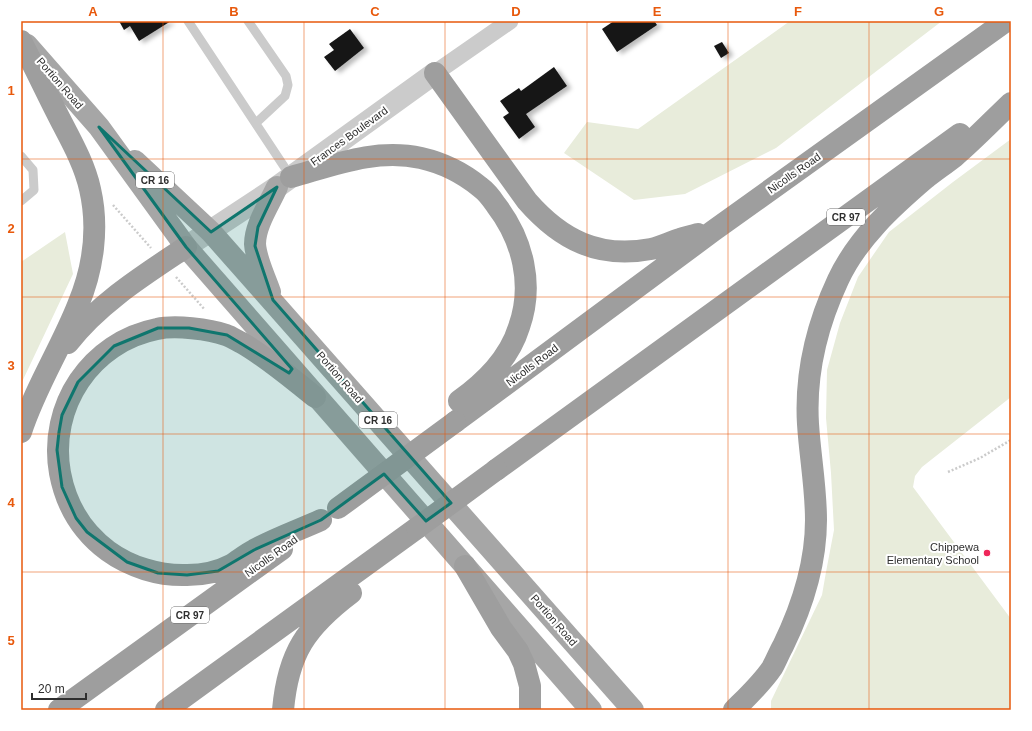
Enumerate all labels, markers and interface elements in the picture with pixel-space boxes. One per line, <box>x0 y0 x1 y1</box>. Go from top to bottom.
text: A <box>88 4 98 19</box>
text: B <box>229 4 239 19</box>
text: C <box>370 4 380 19</box>
text: D <box>511 4 521 19</box>
text: E <box>653 4 662 19</box>
text: F <box>794 4 802 19</box>
text: G <box>934 4 944 19</box>
street label: Portion Road <box>34 55 86 111</box>
text: 1 <box>7 83 15 98</box>
street label: Frances Boulevard <box>308 104 390 168</box>
street label: Nicolls Road <box>765 150 823 196</box>
road number: CR 16 <box>136 172 174 188</box>
road number: CR 97 <box>827 209 865 225</box>
text: 2 <box>7 221 15 236</box>
street label: Nicolls Road <box>504 342 560 388</box>
street label: Portion Road <box>314 349 366 405</box>
text: 3 <box>7 358 15 373</box>
road number: CR 16 <box>359 412 397 428</box>
text: 4 <box>7 495 15 510</box>
street label: Nicolls Road <box>242 533 300 579</box>
place label: Chippewa Elementary School <box>887 541 980 566</box>
marker: Chippewa Elementary School <box>982 548 992 558</box>
street label: Portion Road <box>528 592 580 648</box>
road number: CR 97 <box>171 607 209 623</box>
text: 5 <box>7 633 15 648</box>
scale bar <box>32 675 86 701</box>
text: 20 m <box>38 682 65 696</box>

